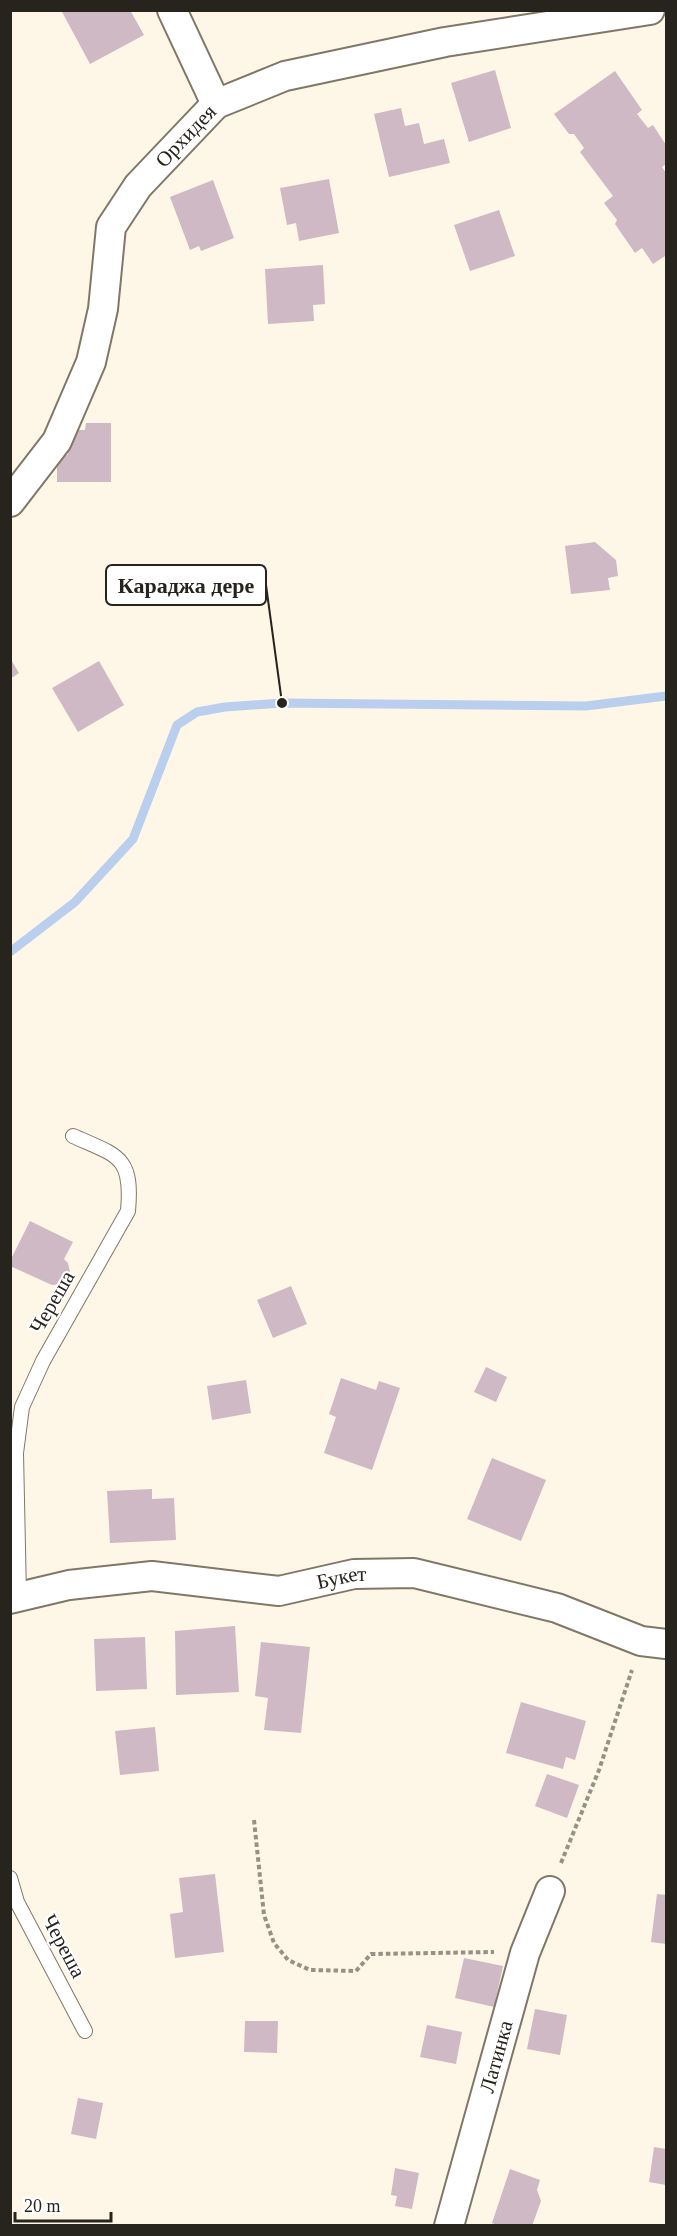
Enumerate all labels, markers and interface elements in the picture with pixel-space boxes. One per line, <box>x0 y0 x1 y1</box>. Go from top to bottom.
street label: Орхидея <box>150 99 221 172</box>
callout: Караджа дере <box>106 565 266 605</box>
text: Караджа дере <box>118 573 254 598</box>
street label: Череша <box>25 1266 80 1338</box>
street label: Букет <box>314 1562 366 1594</box>
street label: Череша <box>37 1910 91 1982</box>
street label: Латинка <box>475 2017 518 2095</box>
scale bar <box>15 2185 111 2223</box>
text: 20 m <box>24 2196 61 2216</box>

